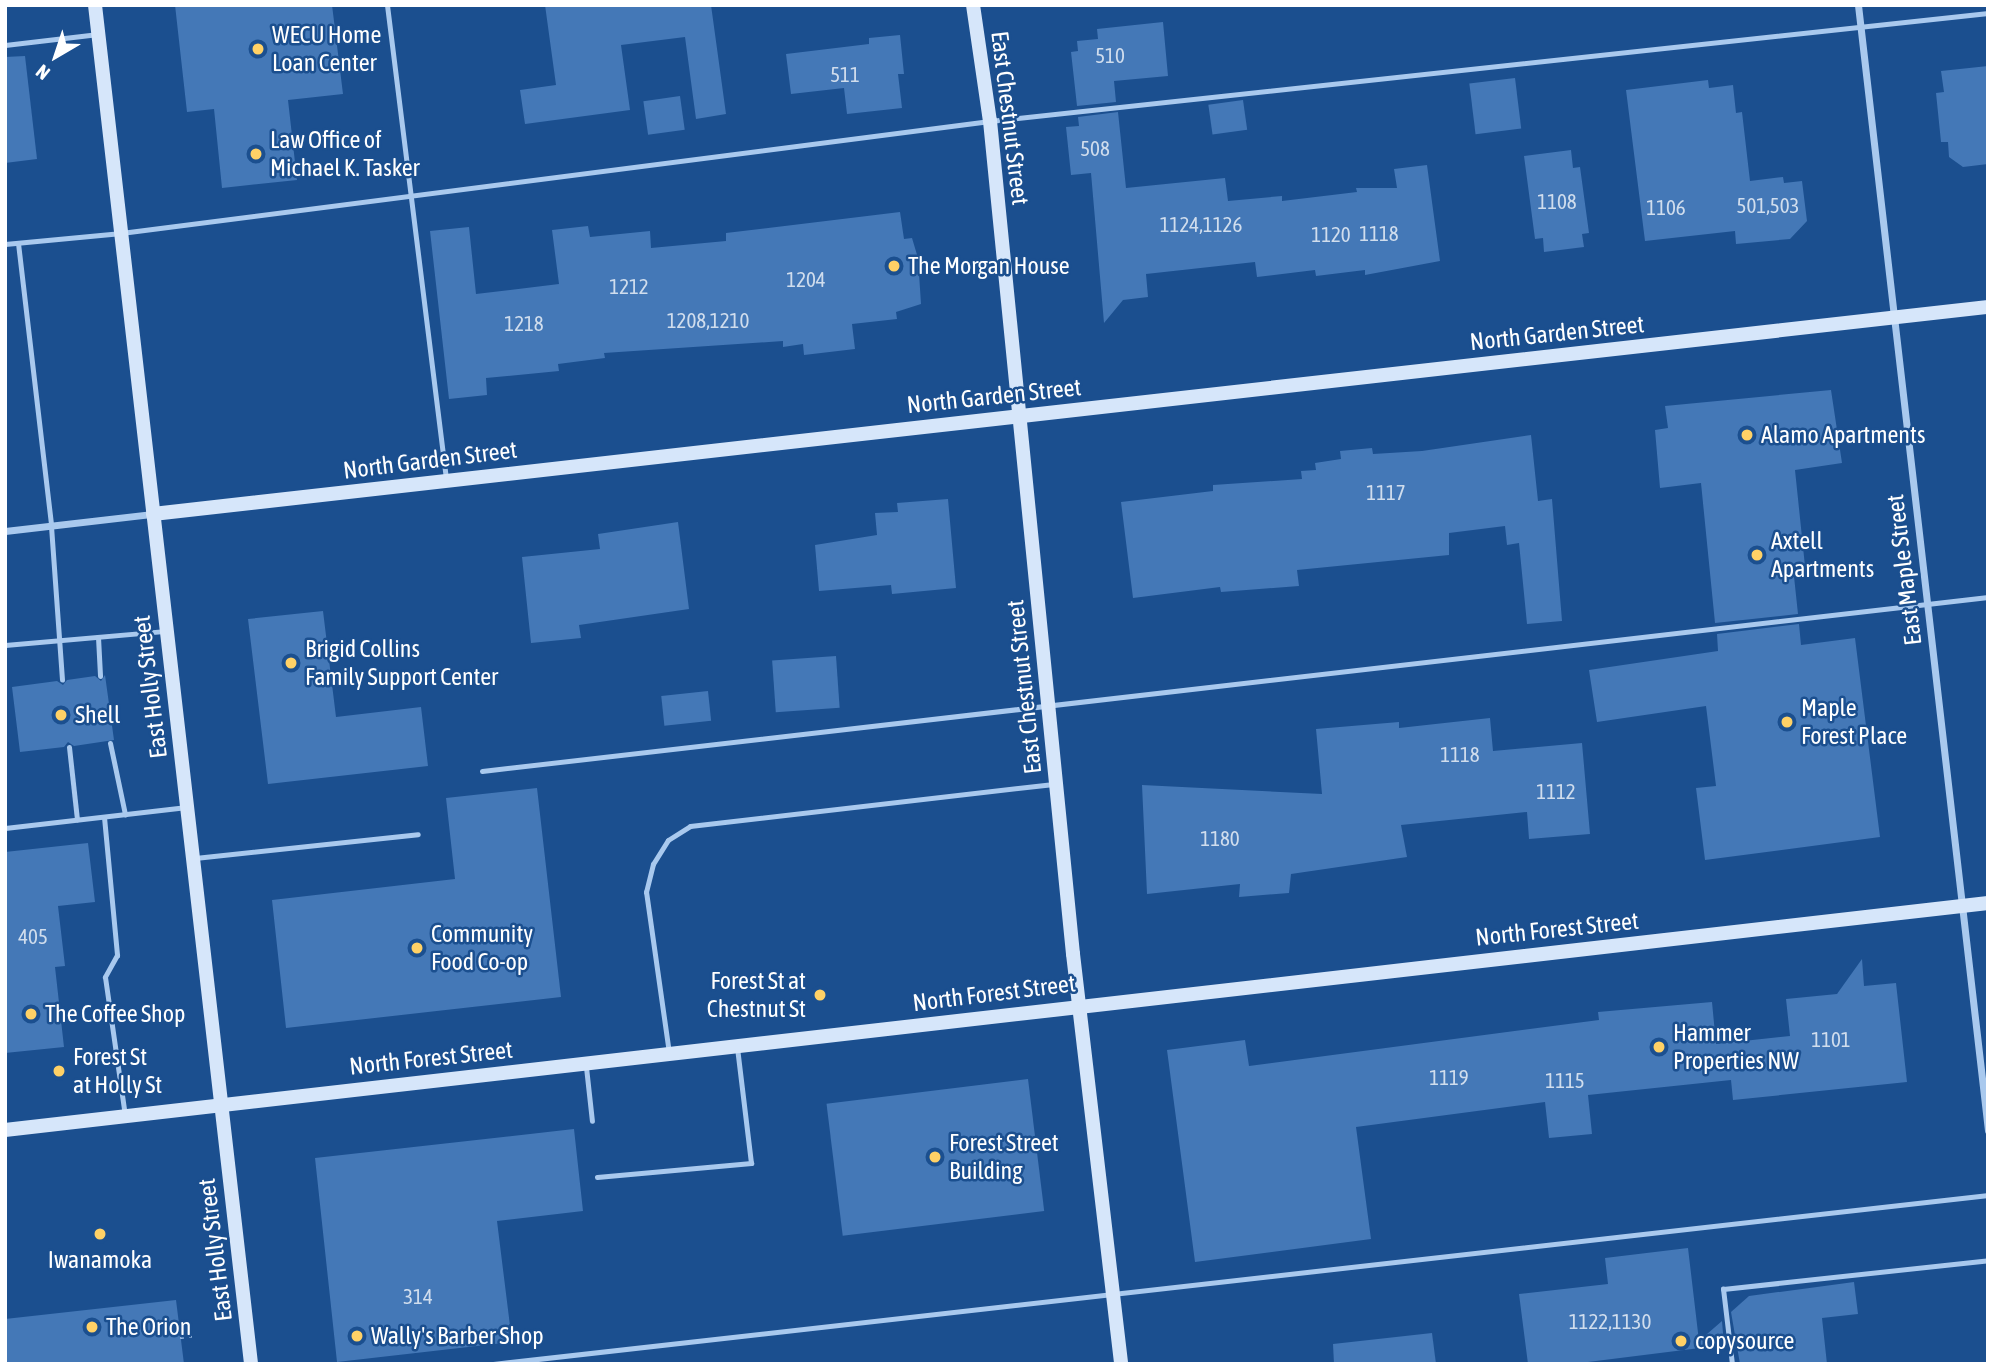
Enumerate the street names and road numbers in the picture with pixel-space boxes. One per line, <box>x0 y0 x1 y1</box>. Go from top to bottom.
street label: East Chestnut Street <box>985 29 1035 207</box>
street label: North Garden Street <box>1469 310 1645 356</box>
street label: North Garden Street <box>906 373 1082 419</box>
street label: North Garden Street <box>341 435 519 485</box>
street label: East Maple Street <box>1880 493 1928 647</box>
street label: East Chestnut Street <box>1001 599 1047 775</box>
street label: East Holly Street <box>127 614 173 760</box>
street label: North Forest Street <box>1474 906 1640 952</box>
street label: North Forest Street <box>911 969 1077 1017</box>
street label: North Forest Street <box>348 1035 514 1081</box>
street label: East Holly Street <box>192 1177 238 1323</box>

